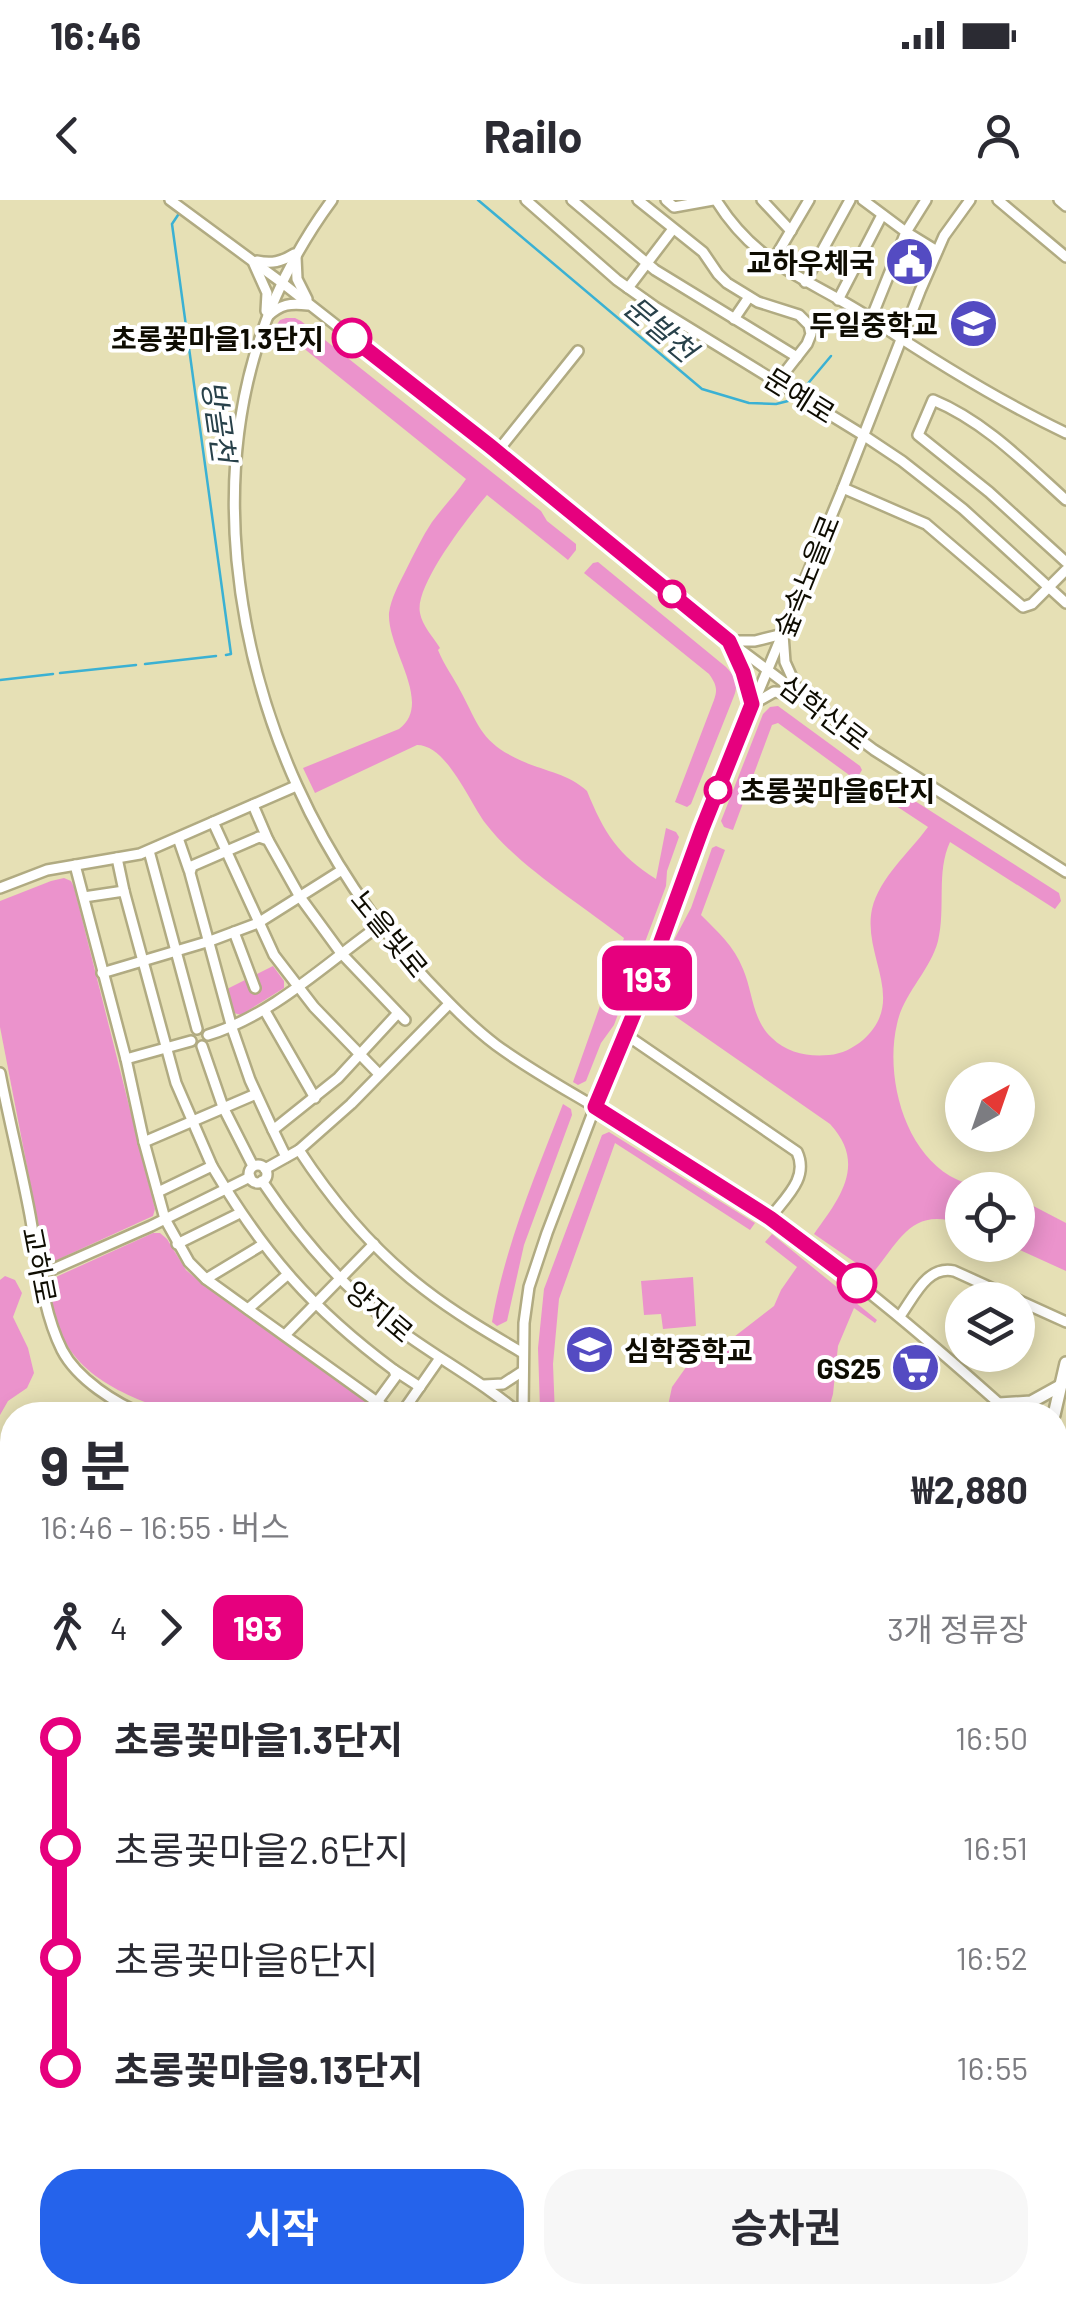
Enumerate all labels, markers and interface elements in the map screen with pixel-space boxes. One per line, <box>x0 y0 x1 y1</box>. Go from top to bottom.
text: 16:46 <box>50 12 141 58</box>
icon: back <box>40 108 95 163</box>
text: Railo <box>484 108 582 162</box>
icon: person <box>971 108 1026 163</box>
public building icon: 교하우체국 <box>884 236 936 288</box>
place label: 교하우체국 <box>746 245 875 279</box>
water label: 문발천 <box>618 288 707 371</box>
school or university icon: 두일중학교 <box>947 298 999 350</box>
place label: 두일중학교 <box>809 307 938 341</box>
marker: 초롱꽃마을1.3단지 <box>333 319 371 357</box>
place label: 초롱꽃마을1.3단지 <box>111 321 324 355</box>
street label: 문예로 <box>758 360 842 430</box>
water label: 방골천 <box>196 377 244 468</box>
street label: 숲속노을로 <box>766 510 846 642</box>
unlabelled marker <box>659 581 685 607</box>
street label: 심학산로 <box>773 667 875 757</box>
place label: 초롱꽃마을6단지 <box>740 773 935 807</box>
marker: 초롱꽃마을6단지 <box>705 777 731 803</box>
street label: 노을빛로 <box>344 882 436 984</box>
line badge: 193 <box>590 946 704 1010</box>
text: 193 <box>622 957 672 999</box>
north arrow <box>945 1062 1035 1152</box>
map controls <box>945 1062 1035 1372</box>
button: locate <box>945 1172 1035 1262</box>
street label: 교하로 <box>16 1224 64 1306</box>
unlabelled marker <box>838 1264 876 1302</box>
street label: 양지로 <box>339 1273 421 1349</box>
button: layers <box>945 1282 1035 1372</box>
school or university icon: 심학중학교 <box>563 1324 615 1376</box>
place label: 심학중학교 <box>624 1333 753 1367</box>
supermarket icon: GS25 <box>890 1342 942 1394</box>
place label: GS25 <box>816 1351 881 1385</box>
text: 9 분 <box>40 1431 131 1497</box>
text: ₩2,880 <box>911 1466 1028 1512</box>
text: 16:46 – 16:55 · 버스 <box>40 1507 290 1545</box>
icon: walk <box>40 1600 95 1655</box>
icon: forward <box>143 1600 198 1655</box>
text: 193 <box>233 1606 283 1648</box>
text: 4 <box>110 1608 128 1646</box>
text: 3개 정류장 <box>887 1609 1028 1647</box>
text: 초롱꽃마을1.3단지 <box>114 1716 403 1762</box>
text: 16:50 <box>955 1718 1028 1756</box>
text: 초롱꽃마을2.6단지 <box>114 1826 409 1872</box>
text: 16:51 <box>963 1828 1028 1866</box>
text: 초롱꽃마을6단지 <box>114 1936 378 1982</box>
text: 16:52 <box>956 1938 1028 1976</box>
text: 초롱꽃마을9.13단지 <box>114 2046 423 2092</box>
text: 16:55 <box>957 2048 1028 2086</box>
button: 시작 <box>40 2169 524 2284</box>
button: 승차권 <box>544 2169 1028 2284</box>

